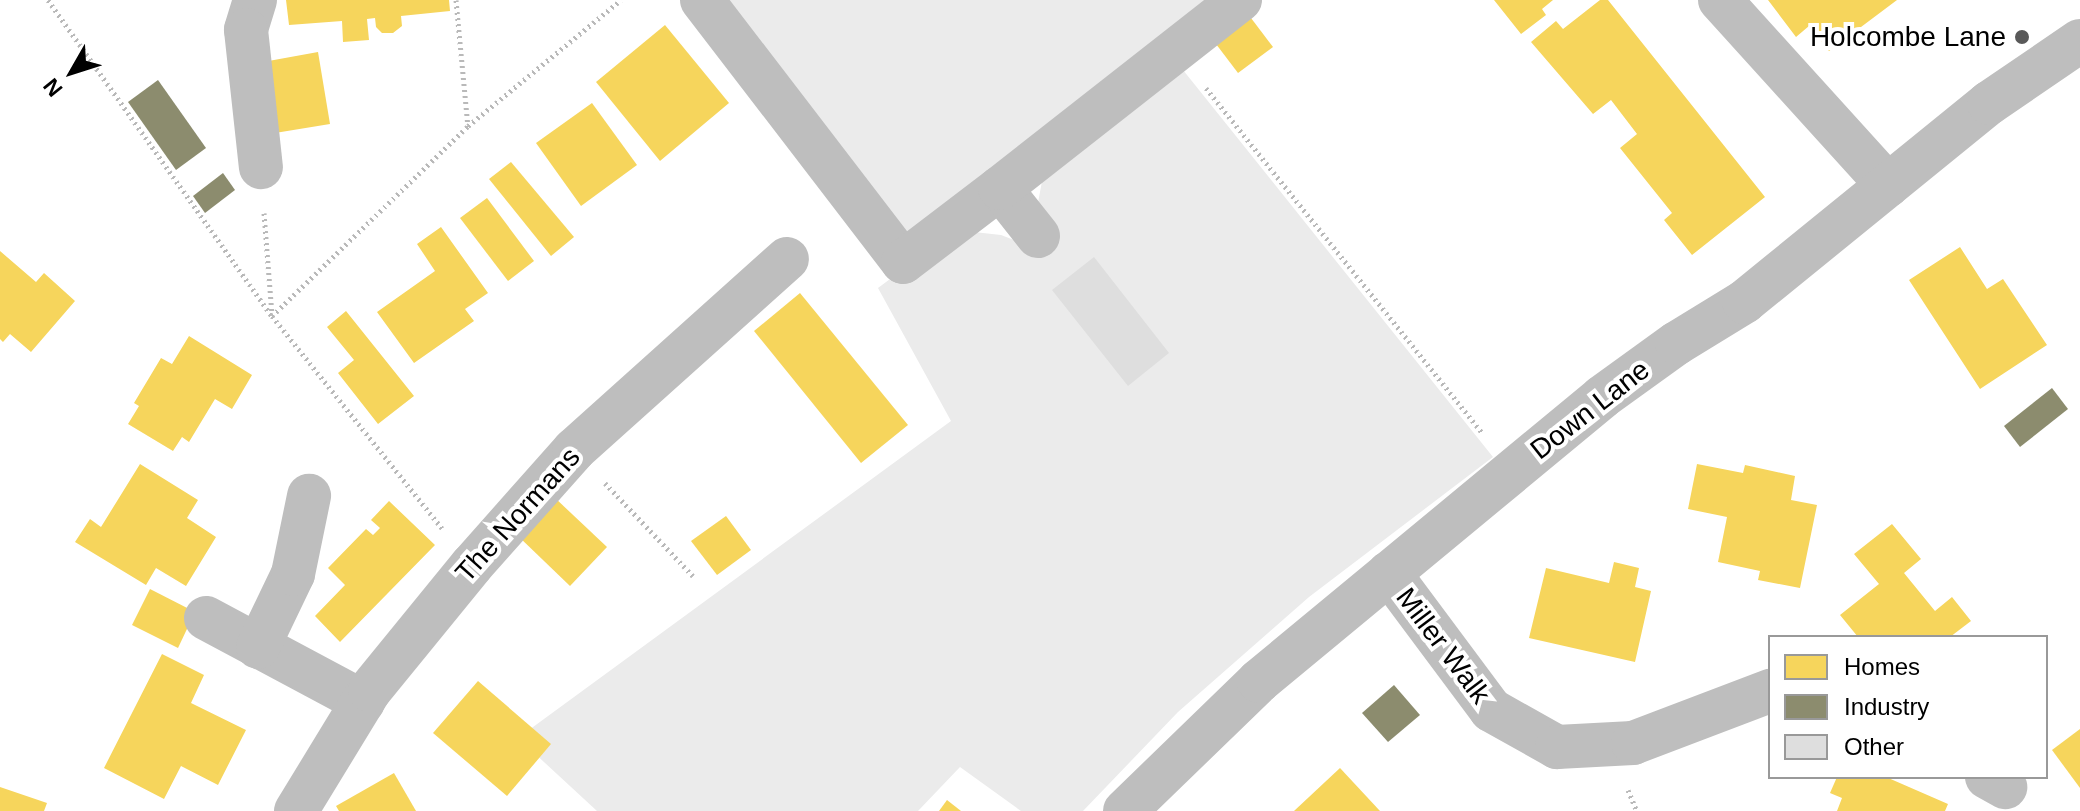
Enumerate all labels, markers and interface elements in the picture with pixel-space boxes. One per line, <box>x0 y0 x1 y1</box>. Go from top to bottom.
place label: Holcombe Lane <box>1810 20 2006 54</box>
marker: Holcombe Lane <box>2013 28 2031 46</box>
north arrow <box>32 32 112 112</box>
text: N <box>38 73 68 101</box>
street label: Down Lane <box>1524 353 1656 467</box>
street label: The Normans <box>449 441 587 589</box>
street label: Miller Walk <box>1389 582 1497 710</box>
legend <box>1768 635 2048 779</box>
text: Homes <box>1844 653 1920 680</box>
text: Industry <box>1844 693 1929 720</box>
text: Other <box>1844 733 1904 760</box>

